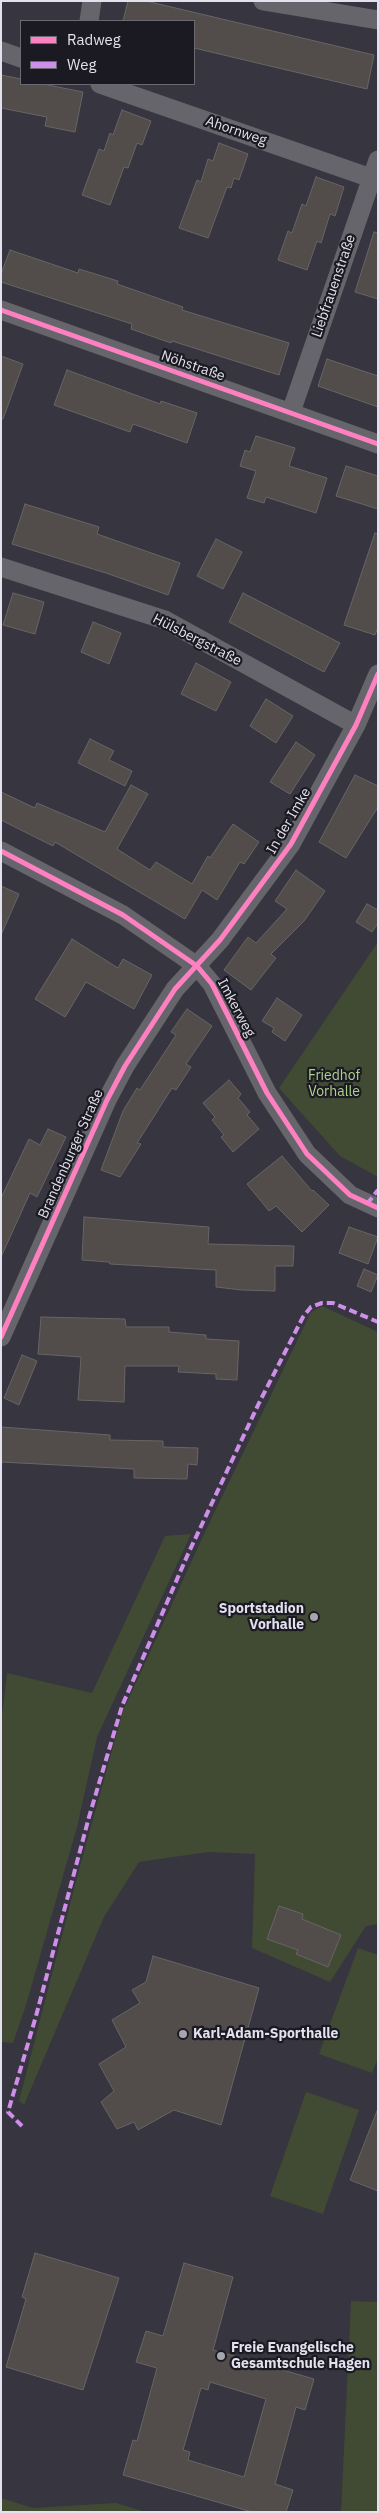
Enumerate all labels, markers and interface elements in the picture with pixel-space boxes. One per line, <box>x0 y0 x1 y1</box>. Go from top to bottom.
legend <box>20 20 195 85</box>
text: Radweg <box>67 30 121 49</box>
text: Weg <box>67 55 96 74</box>
street label: Ahornweg <box>203 113 269 149</box>
street label: Liebfrauenstraße <box>309 232 359 340</box>
street label: Nöhstraße <box>159 347 227 385</box>
street label: Hülsbergstraße <box>150 610 244 670</box>
street label: In der Imke <box>263 785 315 857</box>
street label: Imkerweg <box>214 976 258 1040</box>
park label: Friedhof Vorhalle <box>308 1068 360 1100</box>
street label: Brandenburger Straße <box>35 1087 107 1221</box>
place label: Sportstadion Vorhalle <box>219 1601 304 1634</box>
marker: Sportstadion Vorhalle <box>308 1611 320 1623</box>
place label: Karl-Adam-Sporthalle <box>193 2026 338 2042</box>
marker: Karl-Adam-Sporthalle <box>177 2028 189 2040</box>
place label: Freie Evangelische Gesamtschule Hagen <box>231 2340 370 2372</box>
marker: Freie Evangelische Gesamtschule Hagen <box>215 2350 227 2362</box>

